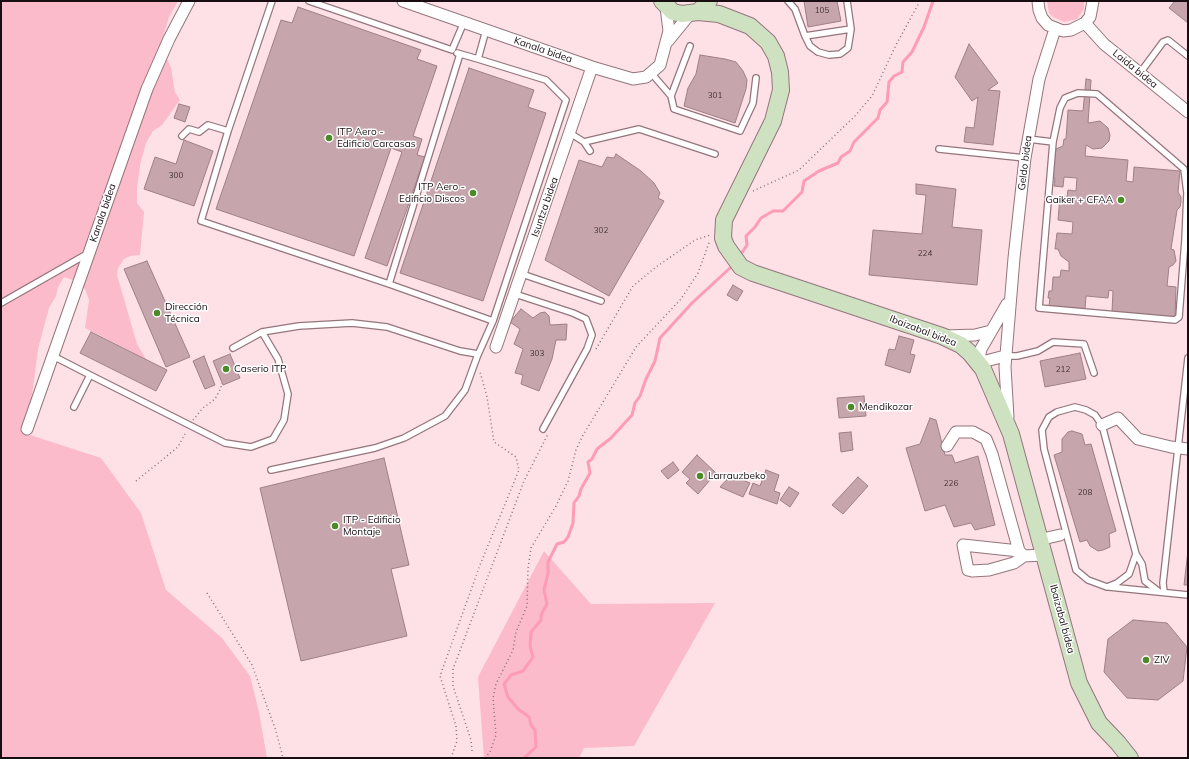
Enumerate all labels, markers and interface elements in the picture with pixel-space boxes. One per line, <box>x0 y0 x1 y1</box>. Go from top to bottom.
house number: 105 <box>815 6 829 16</box>
street label: Kanala bidea <box>512 34 574 66</box>
street label: Laida bidea <box>1110 47 1160 91</box>
house number: 301 <box>708 91 722 101</box>
place label: ITP Aero - Edificio Carcasas <box>337 126 416 150</box>
marker: ITP Aero - Edificio Carcasas <box>324 133 334 143</box>
street label: Geldo bidea <box>1016 135 1034 191</box>
house number: 300 <box>169 171 183 181</box>
street label: Isuntza bidea <box>529 176 561 238</box>
place label: ITP Aero - Edificio Discos <box>399 181 465 204</box>
street label: Kanala bidea <box>87 182 119 244</box>
marker: ITP Aero - Edificio Discos <box>468 188 478 198</box>
place label: Gaiker + CFAA <box>1045 194 1113 206</box>
marker: Gaiker + CFAA <box>1116 195 1126 205</box>
house number: 302 <box>594 226 608 236</box>
house number: 224 <box>918 249 932 259</box>
place label: Dirección Técnica <box>165 301 208 324</box>
marker: Dirección Técnica <box>152 308 162 318</box>
street label: Ibaizabal bidea <box>888 313 958 349</box>
house number: 303 <box>530 349 544 359</box>
place label: Caserio ITP <box>234 363 287 375</box>
marker: Caserio ITP <box>221 364 231 374</box>
house number: 212 <box>1056 365 1070 375</box>
place label: Mendikozar <box>859 401 913 413</box>
marker: Mendikozar <box>846 402 856 412</box>
place label: Larrauzbeko <box>708 470 766 482</box>
marker: Larrauzbeko <box>695 471 705 481</box>
house number: 226 <box>944 479 958 489</box>
house number: 208 <box>1078 488 1092 498</box>
place label: ITP - Edificio Montaje <box>343 514 401 538</box>
marker: ITP - Edificio Montaje <box>330 521 340 531</box>
street label: Ibaizabal bidea <box>1047 583 1077 655</box>
place label: ZIV <box>1154 654 1170 666</box>
marker: ZIV <box>1141 655 1151 665</box>

